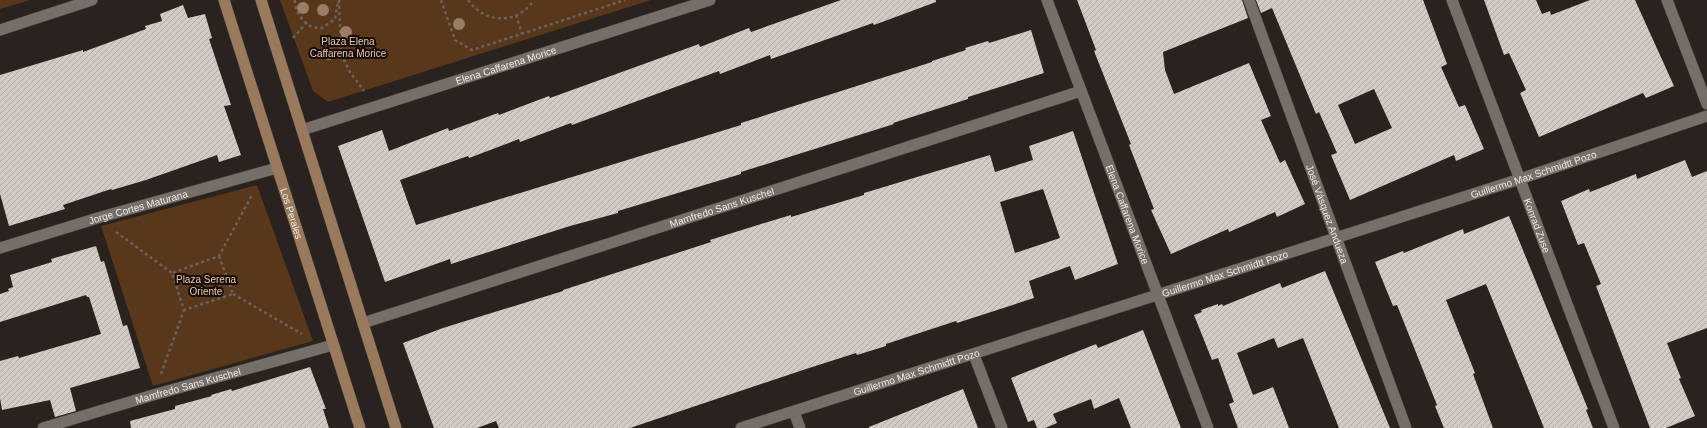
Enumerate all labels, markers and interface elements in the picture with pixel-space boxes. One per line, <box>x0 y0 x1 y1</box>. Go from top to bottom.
park label: Plaza Elena Caffarena Morice <box>310 36 387 59</box>
street label: Elena Caffarena Morice <box>454 44 558 87</box>
street label: Guillermo Max Schmidtt Pozo <box>1469 149 1598 200</box>
street label: Elena Caffarena Morice <box>1104 163 1151 266</box>
street label: José Vásquez Andueza <box>1304 163 1350 266</box>
street label: Mamfredo Sans Kuschel <box>668 186 775 230</box>
street label: Los Perales <box>278 187 305 240</box>
street label: Jorge Cortes Maturana <box>87 188 189 227</box>
street label: Konrad Zuse <box>1522 197 1552 255</box>
street label: Guillermo Max Schmidtt Pozo <box>1161 248 1290 299</box>
park label: Plaza Serena Oriente <box>176 274 236 297</box>
street label: Guillermo Max Schmidtt Pozo <box>852 347 981 398</box>
street label: Mamfredo Sans Kuschel <box>134 366 242 406</box>

